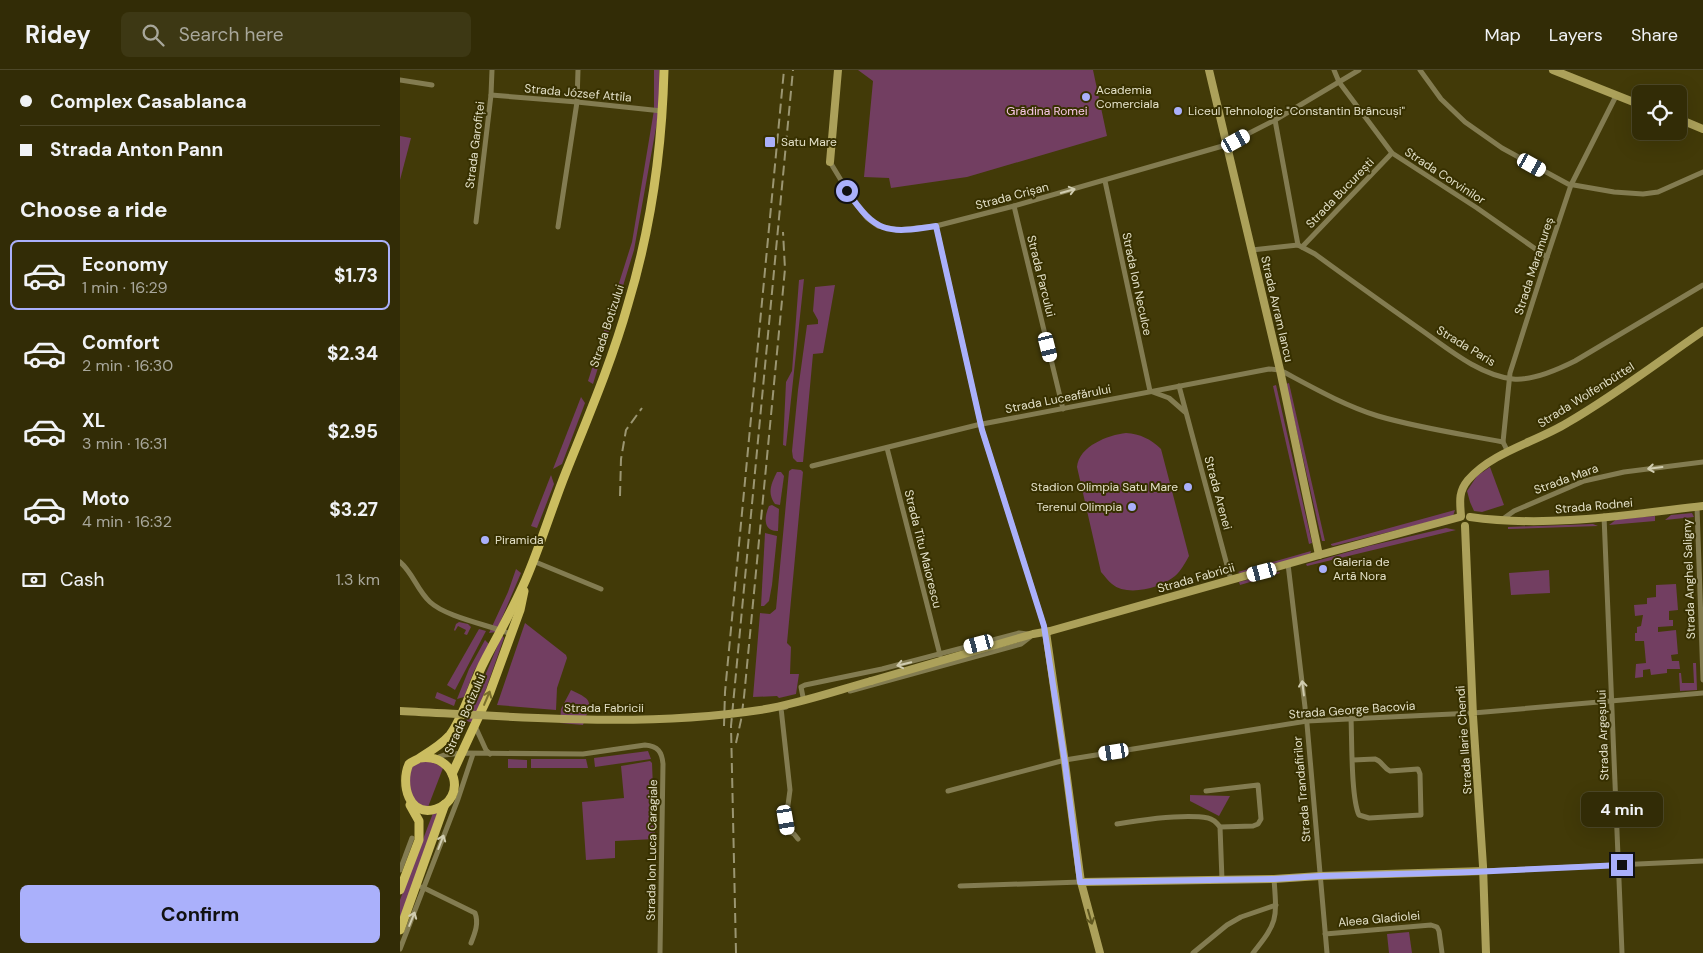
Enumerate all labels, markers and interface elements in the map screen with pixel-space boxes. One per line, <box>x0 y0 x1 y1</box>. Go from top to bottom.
search box <box>121 12 471 57</box>
text: Ridey <box>25 19 91 50</box>
icon: search <box>139 21 167 49</box>
text: Search here <box>179 22 284 47</box>
text: Map <box>1485 23 1521 47</box>
text: Layers <box>1549 23 1603 47</box>
text: Share <box>1631 23 1678 47</box>
street label: Strada József Attila <box>524 80 632 106</box>
place label: Academia Comerciala <box>1096 82 1159 112</box>
map controls <box>1632 85 1687 140</box>
button: locate <box>1632 85 1687 140</box>
text: Complex Casablanca <box>50 89 247 114</box>
marker: Academia Comerciala <box>1080 91 1092 103</box>
street label: Strada Garofiței <box>462 100 488 190</box>
park label: Grădina Romei <box>1006 103 1088 119</box>
place label: Liceul Tehnologic "Constantin Brâncuși" <box>1188 103 1406 119</box>
marker: Liceul Tehnologic "Constantin Brâncuși" <box>1172 105 1184 117</box>
car <box>1219 127 1252 155</box>
place label: Satu Mare <box>781 134 837 150</box>
marker: Satu Mare <box>763 135 777 149</box>
text: Strada Anton Pann <box>50 137 223 162</box>
street label: Strada Corvinilor <box>1402 144 1489 208</box>
car <box>1515 151 1548 179</box>
street label: Strada București <box>1302 154 1378 232</box>
street label: Strada Crișan <box>974 179 1051 213</box>
route start <box>836 180 858 202</box>
one-way arrow <box>1059 186 1075 196</box>
text: Choose a ride <box>20 195 168 224</box>
street label: Strada Maramureș <box>1511 215 1557 317</box>
street label: Strada Ion Neculce <box>1118 231 1156 337</box>
street label: Strada Parcului <box>1023 234 1059 319</box>
text: Economy <box>82 252 169 277</box>
icon: car <box>22 253 67 298</box>
street label: Strada Avram Iancu <box>1257 254 1297 364</box>
text: $1.73 <box>334 263 378 288</box>
text: 1 min · 16:29 <box>82 277 168 298</box>
street label: Strada Botizului <box>586 282 628 370</box>
street label: Strada Paris <box>1433 322 1499 370</box>
text: Comfort <box>82 330 160 355</box>
icon: car <box>22 331 67 376</box>
car <box>1037 331 1058 363</box>
text: $2.34 <box>327 341 378 366</box>
text: 2 min · 16:30 <box>82 355 173 376</box>
street label: Strada Wolfenbüttel <box>1535 359 1637 431</box>
street label: Strada Luceafărului <box>1004 381 1112 417</box>
text: XL <box>82 408 105 433</box>
icon: car <box>22 409 67 454</box>
text: $2.95 <box>327 419 378 444</box>
text: 3 min · 16:31 <box>82 433 167 454</box>
street label: Strada Arenei <box>1201 454 1236 532</box>
street label: Strada Mara <box>1532 460 1600 498</box>
one-way arrow <box>1647 463 1663 473</box>
place label: Stadion Olimpia Satu Mare <box>1031 479 1178 495</box>
marker: Stadion Olimpia Satu Mare <box>1182 481 1194 493</box>
text: Moto <box>82 486 130 511</box>
icon: car <box>22 487 67 532</box>
street label: Strada Titu Maiorescu <box>901 488 946 610</box>
street label: Strada Rodnei <box>1555 495 1634 517</box>
text: $3.27 <box>329 497 378 522</box>
place label: Terenul Olimpia <box>1036 499 1122 515</box>
marker: Terenul Olimpia <box>1126 501 1138 513</box>
text: 4 min · 16:32 <box>82 511 172 532</box>
street label: Strada Anghel Saligny <box>1679 518 1699 639</box>
place label: Piramida <box>495 532 543 548</box>
marker: Piramida <box>479 534 491 546</box>
place label: Galeria de Artă Nora <box>1333 554 1390 584</box>
street label: Strada Fabricii <box>1155 559 1237 597</box>
car <box>1245 561 1278 583</box>
marker: Galeria de Artă Nora <box>1317 563 1329 575</box>
icon: cash <box>20 566 48 594</box>
text: Cash <box>60 567 104 592</box>
text: 1.3 km <box>336 569 380 590</box>
car <box>962 633 995 655</box>
one-way arrow <box>897 660 913 669</box>
street label: Strada Botizului <box>441 671 489 757</box>
one-way arrow <box>1298 680 1308 696</box>
street label: Strada Ilarie Chendi <box>1452 685 1476 795</box>
street label: Strada Argeșului <box>1593 689 1613 781</box>
one-way arrow <box>483 691 493 706</box>
street label: Strada George Bacovia <box>1288 698 1416 722</box>
street label: Strada Fabricii <box>564 700 644 716</box>
street label: Strada Trandafirilor <box>1289 735 1315 843</box>
car <box>1098 742 1129 762</box>
street label: Strada Ion Luca Caragiale <box>643 779 661 921</box>
callout: 4 min <box>1581 792 1663 828</box>
text: 4 min <box>1600 799 1644 820</box>
car <box>776 804 795 836</box>
one-way arrow <box>437 835 446 850</box>
route end <box>1611 854 1633 876</box>
button: Confirm <box>20 885 380 943</box>
street label: Aleea Gladiolei <box>1337 907 1421 931</box>
one-way arrow <box>1086 909 1096 925</box>
one-way arrow <box>408 911 417 927</box>

